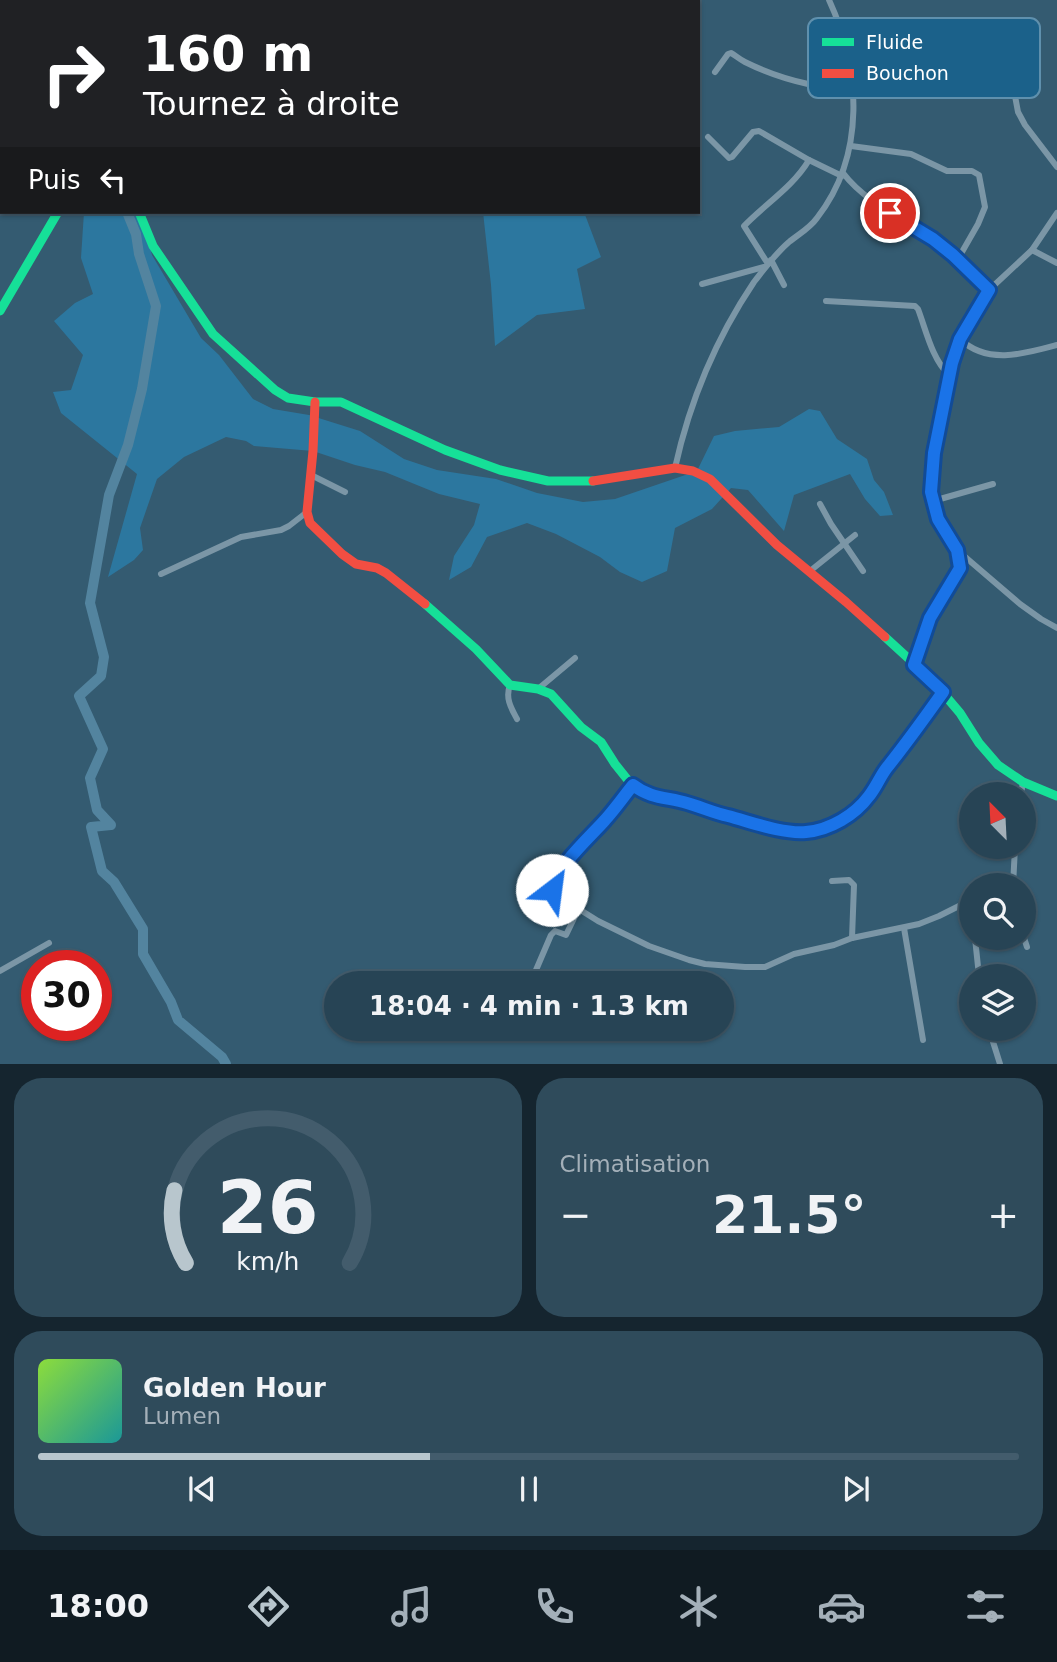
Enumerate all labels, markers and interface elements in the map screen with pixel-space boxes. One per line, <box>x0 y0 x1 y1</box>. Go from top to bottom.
legend <box>808 18 1040 98</box>
text: 160 m <box>143 26 313 83</box>
icon: right <box>28 28 119 119</box>
text: Fluide <box>866 31 923 53</box>
text: Bouchon <box>866 62 949 84</box>
text: Tournez à droite <box>143 85 400 123</box>
icon: left <box>94 161 132 199</box>
text: Puis <box>28 165 80 195</box>
pin <box>860 183 920 243</box>
icon: arrive <box>871 194 909 232</box>
north arrow <box>959 782 1036 859</box>
map controls <box>959 782 1036 1041</box>
position arrow <box>515 853 589 927</box>
button: search <box>959 873 1036 950</box>
speed limit sign: 30 <box>21 950 112 1041</box>
button: layers <box>959 964 1036 1041</box>
text: 18:04 · 4 min · 1.3 km <box>369 991 689 1021</box>
text: Climatisation <box>560 1151 710 1177</box>
text: 26 <box>217 1166 318 1251</box>
text: 21.5° <box>712 1185 866 1245</box>
text: − <box>560 1193 591 1237</box>
text: + <box>987 1193 1019 1237</box>
text: km/h <box>236 1247 299 1276</box>
text: Golden Hour <box>143 1373 326 1403</box>
text: Lumen <box>143 1403 221 1429</box>
icon: previous <box>183 1470 221 1508</box>
icon: pause <box>510 1470 548 1508</box>
icon: next <box>837 1470 875 1508</box>
icon: directions <box>244 1582 293 1631</box>
icon: music <box>387 1582 436 1631</box>
icon: phone <box>530 1582 579 1631</box>
icon: climate <box>674 1582 723 1631</box>
icon: car <box>817 1582 866 1631</box>
icon: filters <box>961 1582 1010 1631</box>
text: 18:00 <box>47 1587 149 1625</box>

